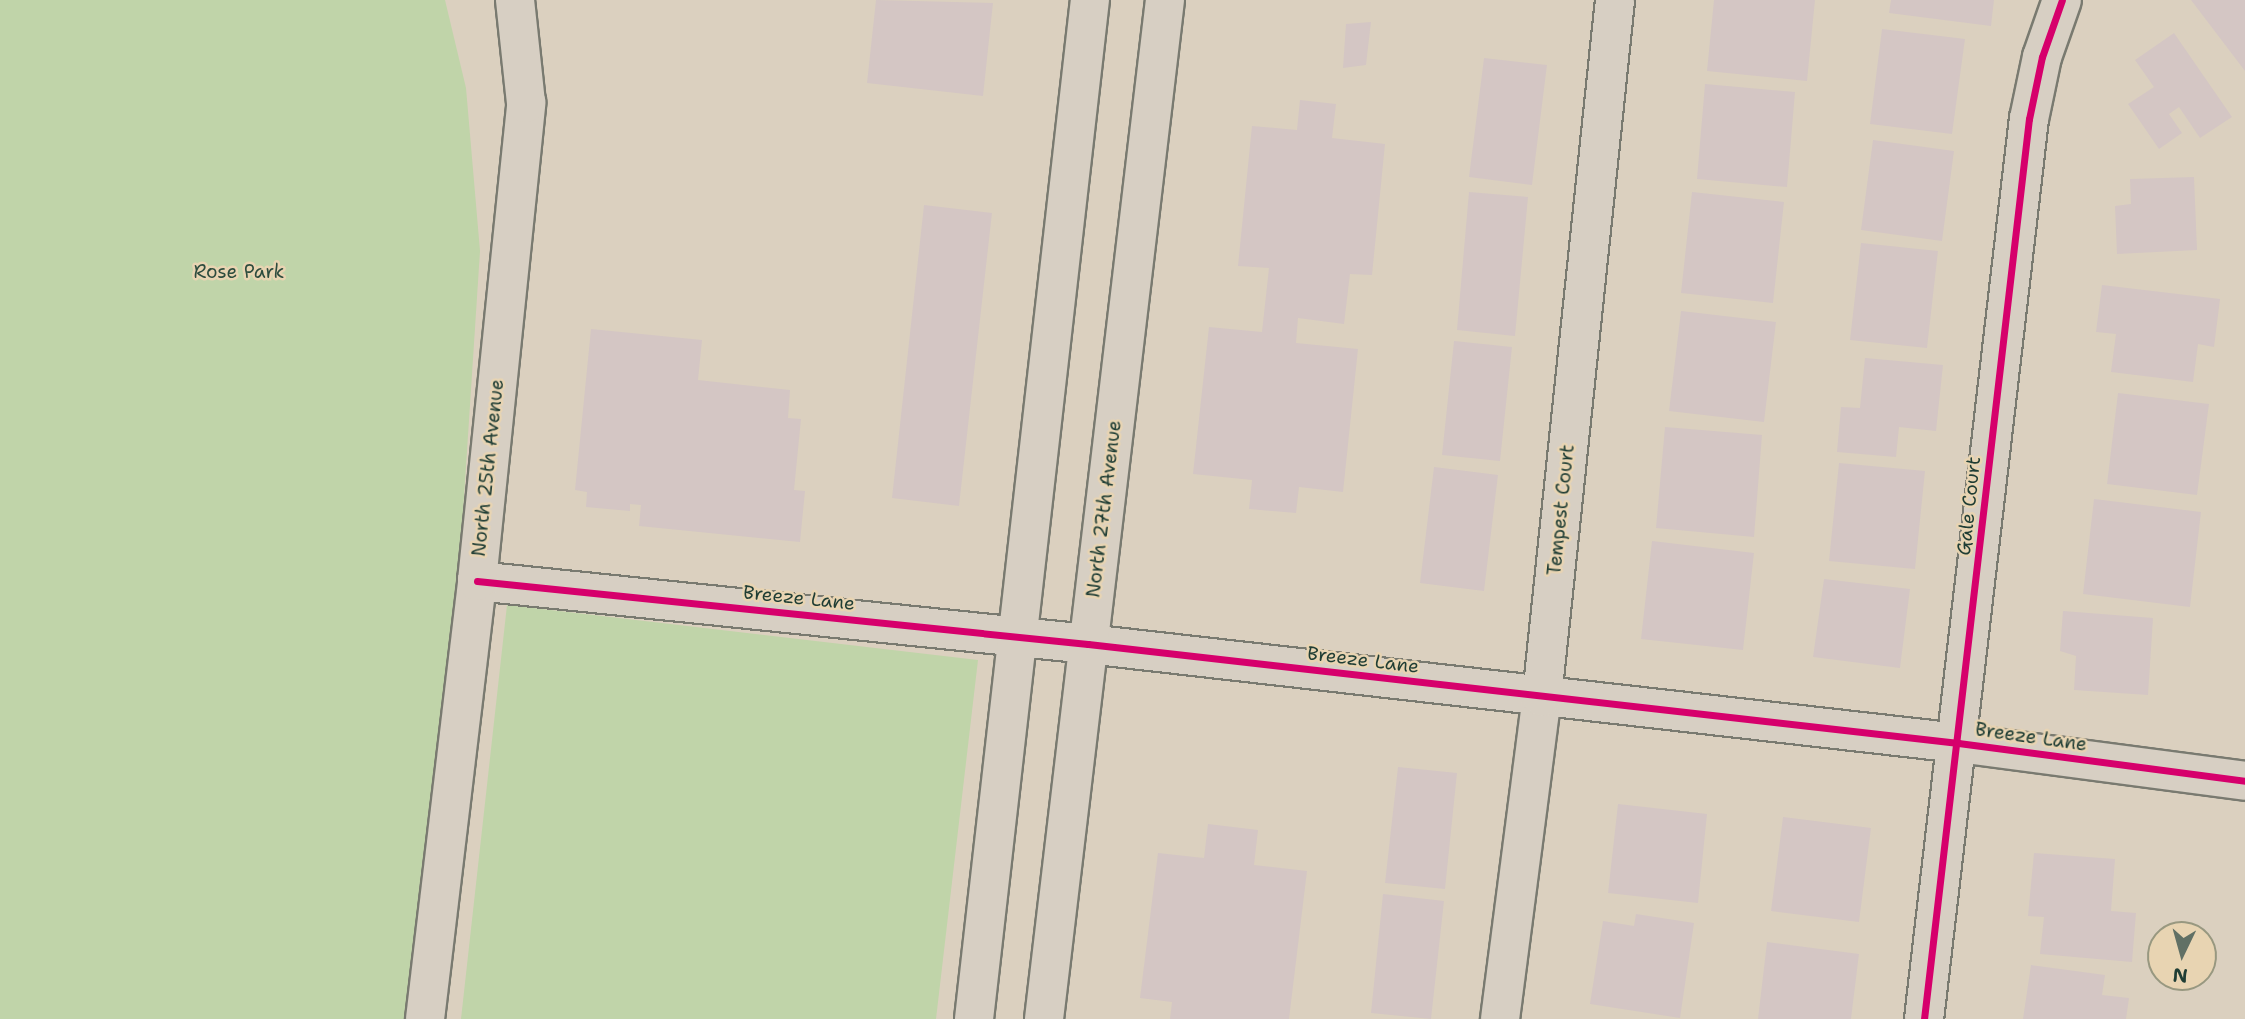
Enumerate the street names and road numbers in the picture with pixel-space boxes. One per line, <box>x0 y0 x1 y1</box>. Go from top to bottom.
street label: North 25th Avenue <box>467 378 509 558</box>
street label: North 27th Avenue <box>1082 419 1126 599</box>
street label: Tempest Court <box>1543 443 1579 577</box>
street label: Gale Court <box>1952 455 1986 557</box>
street label: Breeze Lane <box>742 581 856 615</box>
street label: Breeze Lane <box>1306 642 1420 678</box>
street label: Breeze Lane <box>1974 718 2088 756</box>

